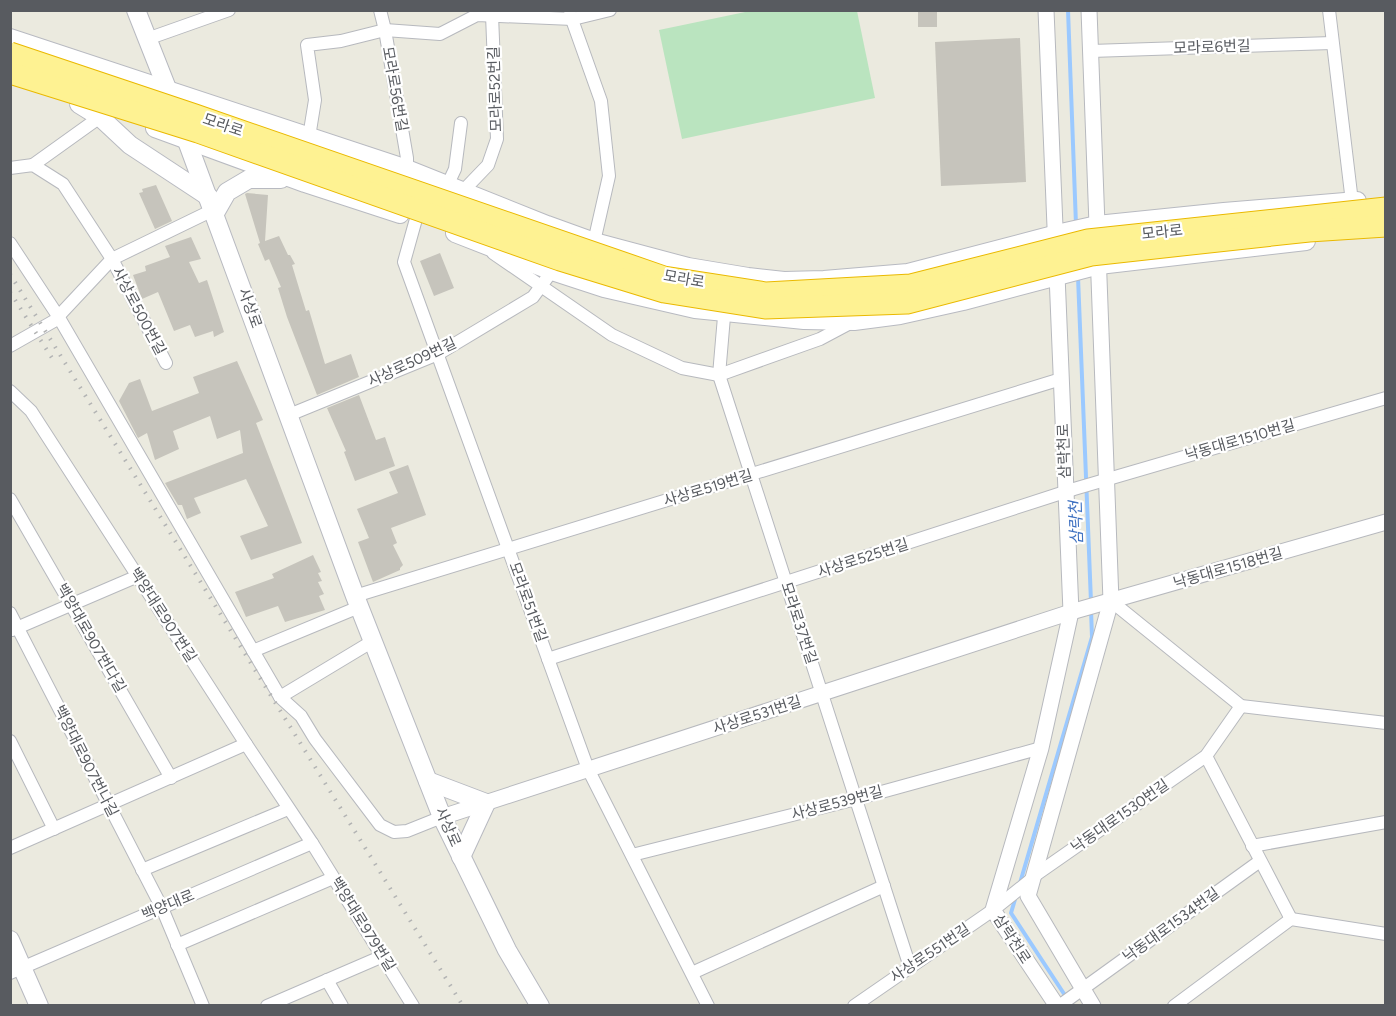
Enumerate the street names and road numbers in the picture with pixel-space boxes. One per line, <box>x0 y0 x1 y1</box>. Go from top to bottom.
street label: 모라로6번길 <box>1173 37 1251 57</box>
street label: 모라로56번길 <box>379 45 411 133</box>
street label: 모라로52번길 <box>485 46 505 132</box>
street label: 모라로 <box>200 110 246 140</box>
street label: 모라로 <box>1140 221 1184 243</box>
street label: 사상로500번길 <box>108 264 170 358</box>
street label: 모라로 <box>662 267 706 291</box>
street label: 사상로 <box>234 285 266 331</box>
street label: 사상로509번길 <box>365 334 459 390</box>
street label: 낙동대로1510번길 <box>1183 416 1297 464</box>
street label: 삼락천로 <box>1054 423 1074 479</box>
street label: 사상로519번길 <box>661 466 755 510</box>
street label: 사상로525번길 <box>815 535 911 581</box>
street label: 낙동대로1518번길 <box>1171 544 1285 592</box>
street label: 모라로51번길 <box>505 560 551 644</box>
street label: 백양대로907번길 <box>126 564 200 666</box>
street label: 백양대로907번다길 <box>53 580 129 696</box>
street label: 모라로37번길 <box>777 580 821 666</box>
street label: 사상로531번길 <box>710 692 804 738</box>
street label: 백양대로907번나길 <box>50 702 122 820</box>
street label: 낙동대로1530번길 <box>1068 776 1172 856</box>
street label: 사상로539번길 <box>789 782 885 824</box>
street label: 사상로 <box>431 804 465 850</box>
street label: 백양대로979번길 <box>327 874 399 974</box>
street label: 낙동대로1534번길 <box>1119 884 1223 966</box>
street label: 백양대로 <box>139 886 197 924</box>
street label: 삼락천로 <box>989 911 1035 967</box>
street label: 사상로551번길 <box>887 920 973 986</box>

